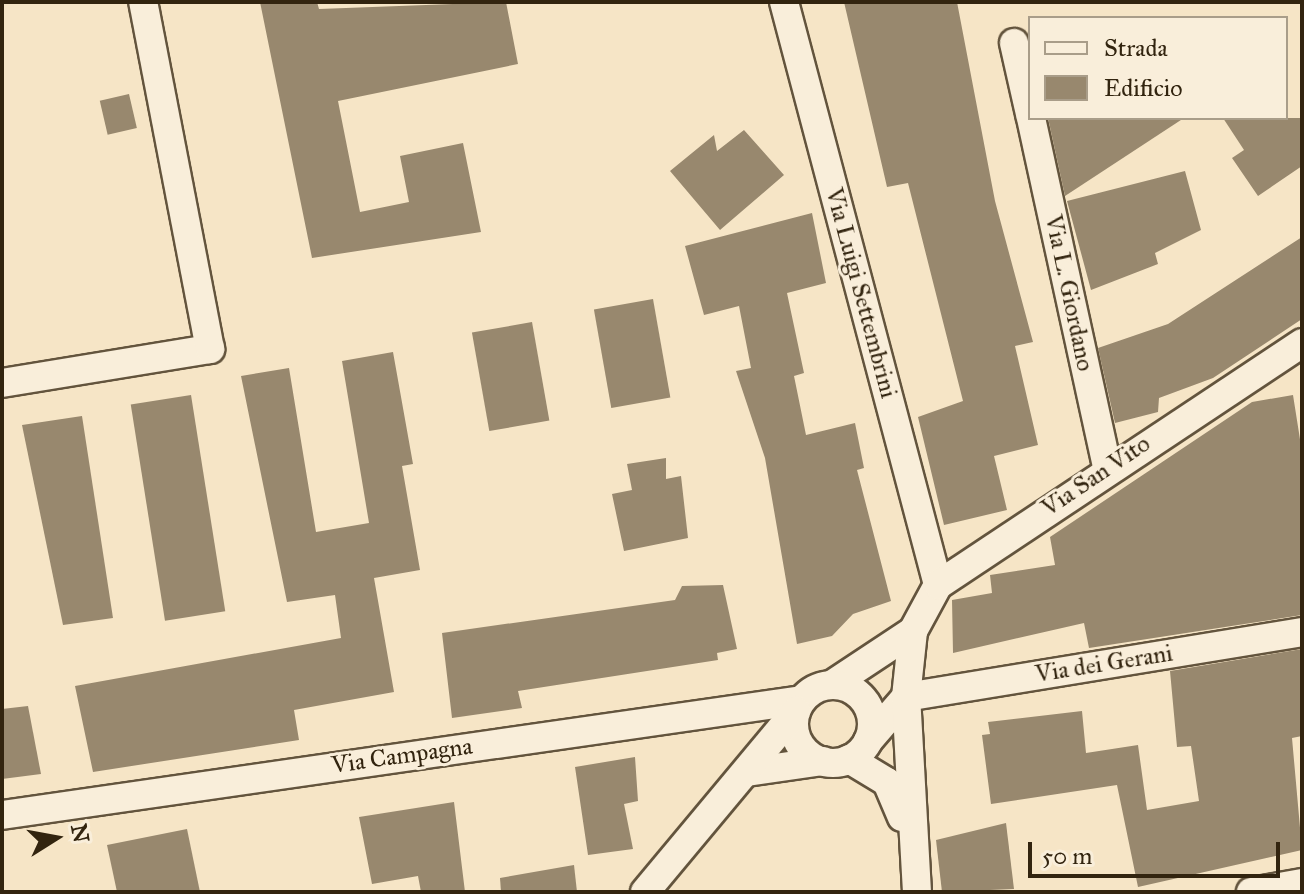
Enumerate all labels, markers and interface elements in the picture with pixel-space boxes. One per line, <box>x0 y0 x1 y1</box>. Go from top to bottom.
legend <box>1028 16 1288 120</box>
text: Strada <box>1104 33 1168 63</box>
text: Edificio <box>1104 73 1183 103</box>
street label: Via Luigi Settembrini <box>819 185 903 401</box>
street label: Via L. Giordano <box>1038 212 1100 374</box>
street label: Via San Vito <box>1036 429 1156 523</box>
street label: Via dei Gerani <box>1033 639 1175 689</box>
street label: Via Campagna <box>330 732 474 780</box>
north arrow <box>16 798 96 878</box>
text: N <box>65 822 95 845</box>
scale bar <box>1032 826 1284 876</box>
text: 50 m <box>1042 841 1092 871</box>

